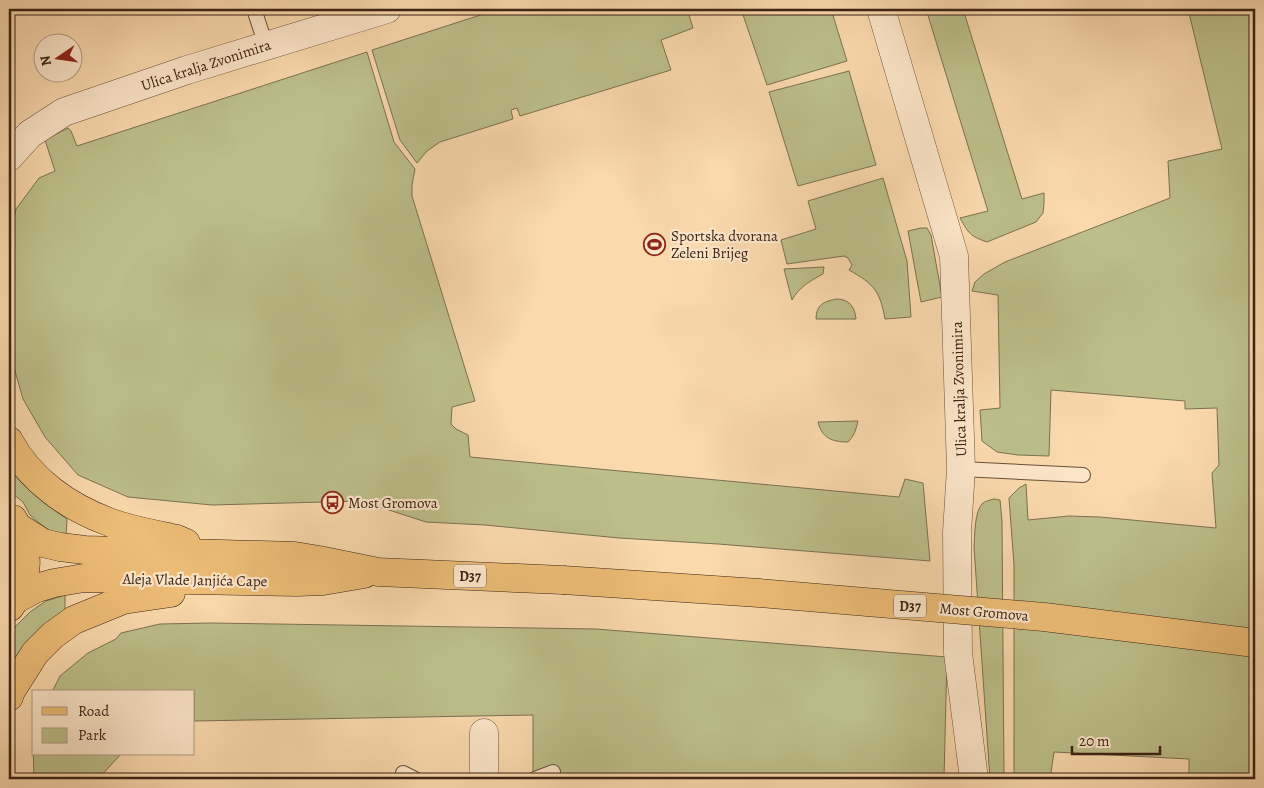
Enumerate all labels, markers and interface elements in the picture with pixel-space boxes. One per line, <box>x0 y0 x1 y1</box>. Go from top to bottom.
north arrow <box>32 32 82 82</box>
street label: Ulica kralja Zvonimira <box>138 35 274 95</box>
text: N <box>35 54 56 68</box>
place label: Sportska dvorana Zeleni Brijeg <box>671 226 778 263</box>
sports icon: Sportska dvorana Zeleni Brijeg <box>643 233 667 257</box>
street label: Ulica kralja Zvonimira <box>947 321 971 457</box>
bus stop icon: Most Gromova <box>320 491 344 515</box>
place label: Most Gromova <box>348 493 438 513</box>
road number: D37 <box>454 564 486 588</box>
street label: Aleja Vlade Janjića Cape <box>121 569 268 591</box>
road number: D37 <box>894 594 926 618</box>
street label: Most Gromova <box>938 598 1030 626</box>
legend <box>32 690 195 756</box>
text: Road <box>78 701 110 721</box>
scale bar <box>1072 723 1159 755</box>
text: Park <box>78 725 107 745</box>
text: 20 m <box>1079 731 1110 751</box>

